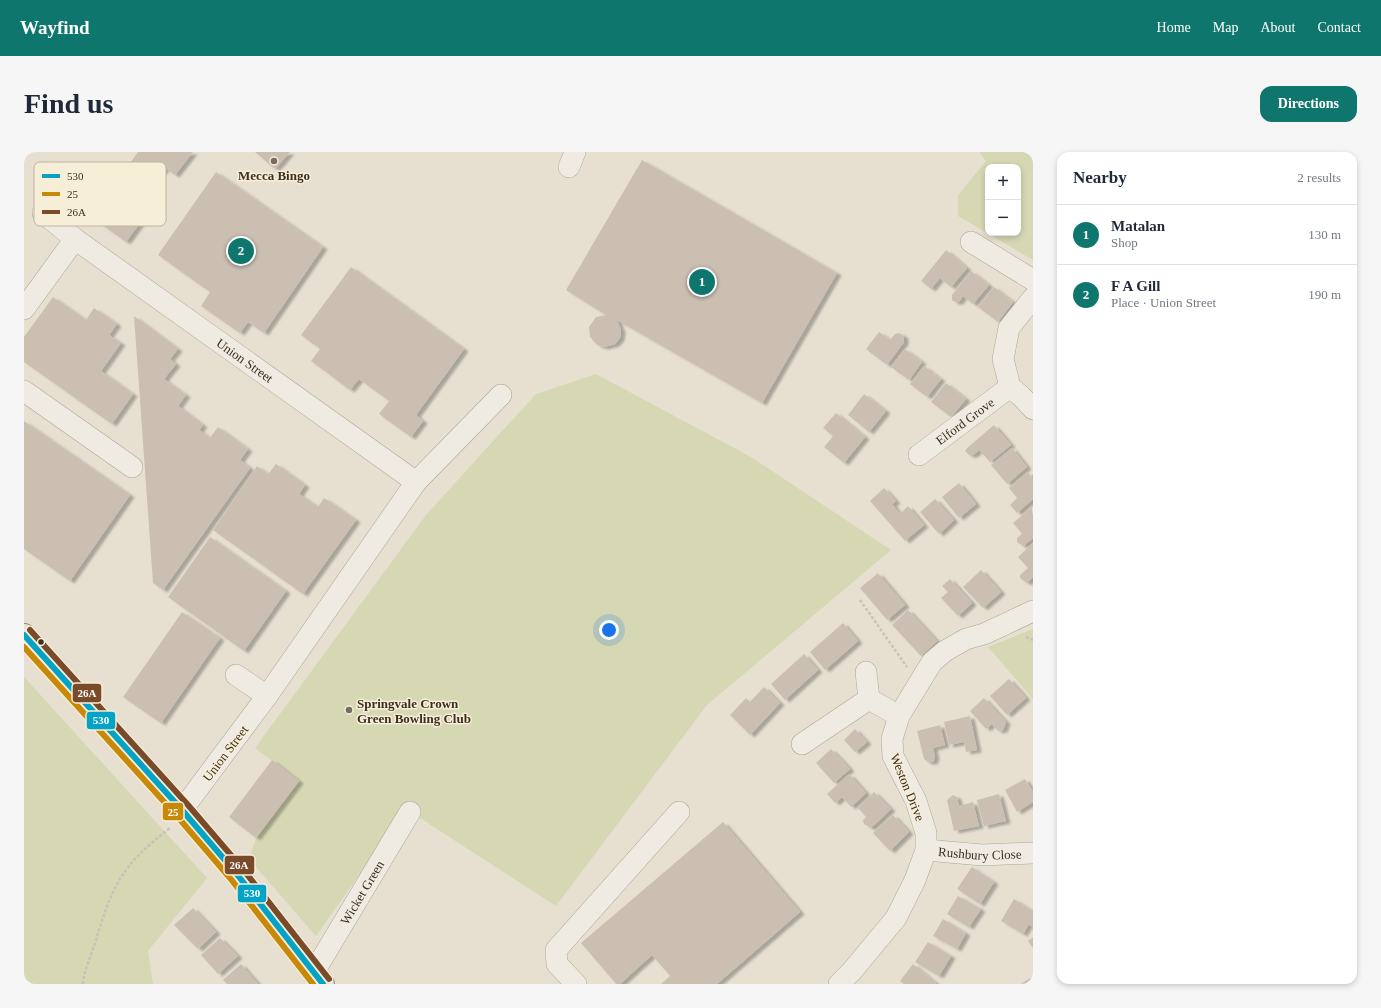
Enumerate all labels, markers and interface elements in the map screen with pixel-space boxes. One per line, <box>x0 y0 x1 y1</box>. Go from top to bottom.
text: Wayfind <box>20 17 90 38</box>
text: Home <box>1157 20 1191 35</box>
text: Map <box>1213 20 1238 35</box>
text: About <box>1260 20 1295 35</box>
text: Contact <box>1317 20 1361 35</box>
button: Directions <box>1260 86 1357 122</box>
text: Find us <box>24 88 114 119</box>
marker: Mecca Bingo <box>269 156 279 166</box>
legend <box>34 162 166 226</box>
map controls <box>985 164 1021 236</box>
button: + <box>985 164 1021 200</box>
place label: Mecca Bingo <box>238 168 310 183</box>
text: Nearby <box>1073 168 1127 187</box>
text: 530 <box>67 170 84 182</box>
text: 2 results <box>1297 170 1341 185</box>
text: 25 <box>67 188 79 200</box>
button: − <box>985 200 1021 236</box>
text: 26A <box>67 206 86 218</box>
text: Matalan <box>1111 218 1165 234</box>
text: 1 <box>1083 227 1089 242</box>
text: 130 m <box>1308 227 1341 242</box>
text: Shop <box>1111 235 1138 250</box>
pin: 2 <box>228 236 254 266</box>
pin: 1 <box>689 267 715 297</box>
text: F A Gill <box>1111 278 1160 294</box>
text: 2 <box>1083 287 1089 302</box>
text: 190 m <box>1308 287 1341 302</box>
text: Place · Union Street <box>1111 295 1216 310</box>
street label: Union Street <box>213 335 276 386</box>
street label: Elford Grove <box>933 394 997 448</box>
your location <box>599 620 619 640</box>
unlabelled marker <box>36 637 46 647</box>
line badge: 26A <box>72 683 102 703</box>
text: 26A <box>78 687 97 699</box>
place label: Springvale Crown Green Bowling Club <box>357 696 471 726</box>
marker: Springvale Crown Green Bowling Club <box>344 705 354 715</box>
line badge: 530 <box>86 711 116 730</box>
text: 530 <box>93 714 110 726</box>
street label: Union Street <box>200 722 252 784</box>
street label: Weston Drive <box>887 751 928 823</box>
line badge: 25 <box>162 802 184 821</box>
text: 25 <box>168 806 179 818</box>
street label: Rushbury Close <box>938 844 1022 863</box>
line badge: 26A <box>224 855 255 875</box>
street label: Wicket Green <box>337 857 388 927</box>
text: 26A <box>230 859 249 871</box>
line badge: 530 <box>237 884 267 903</box>
text: 530 <box>244 887 261 899</box>

